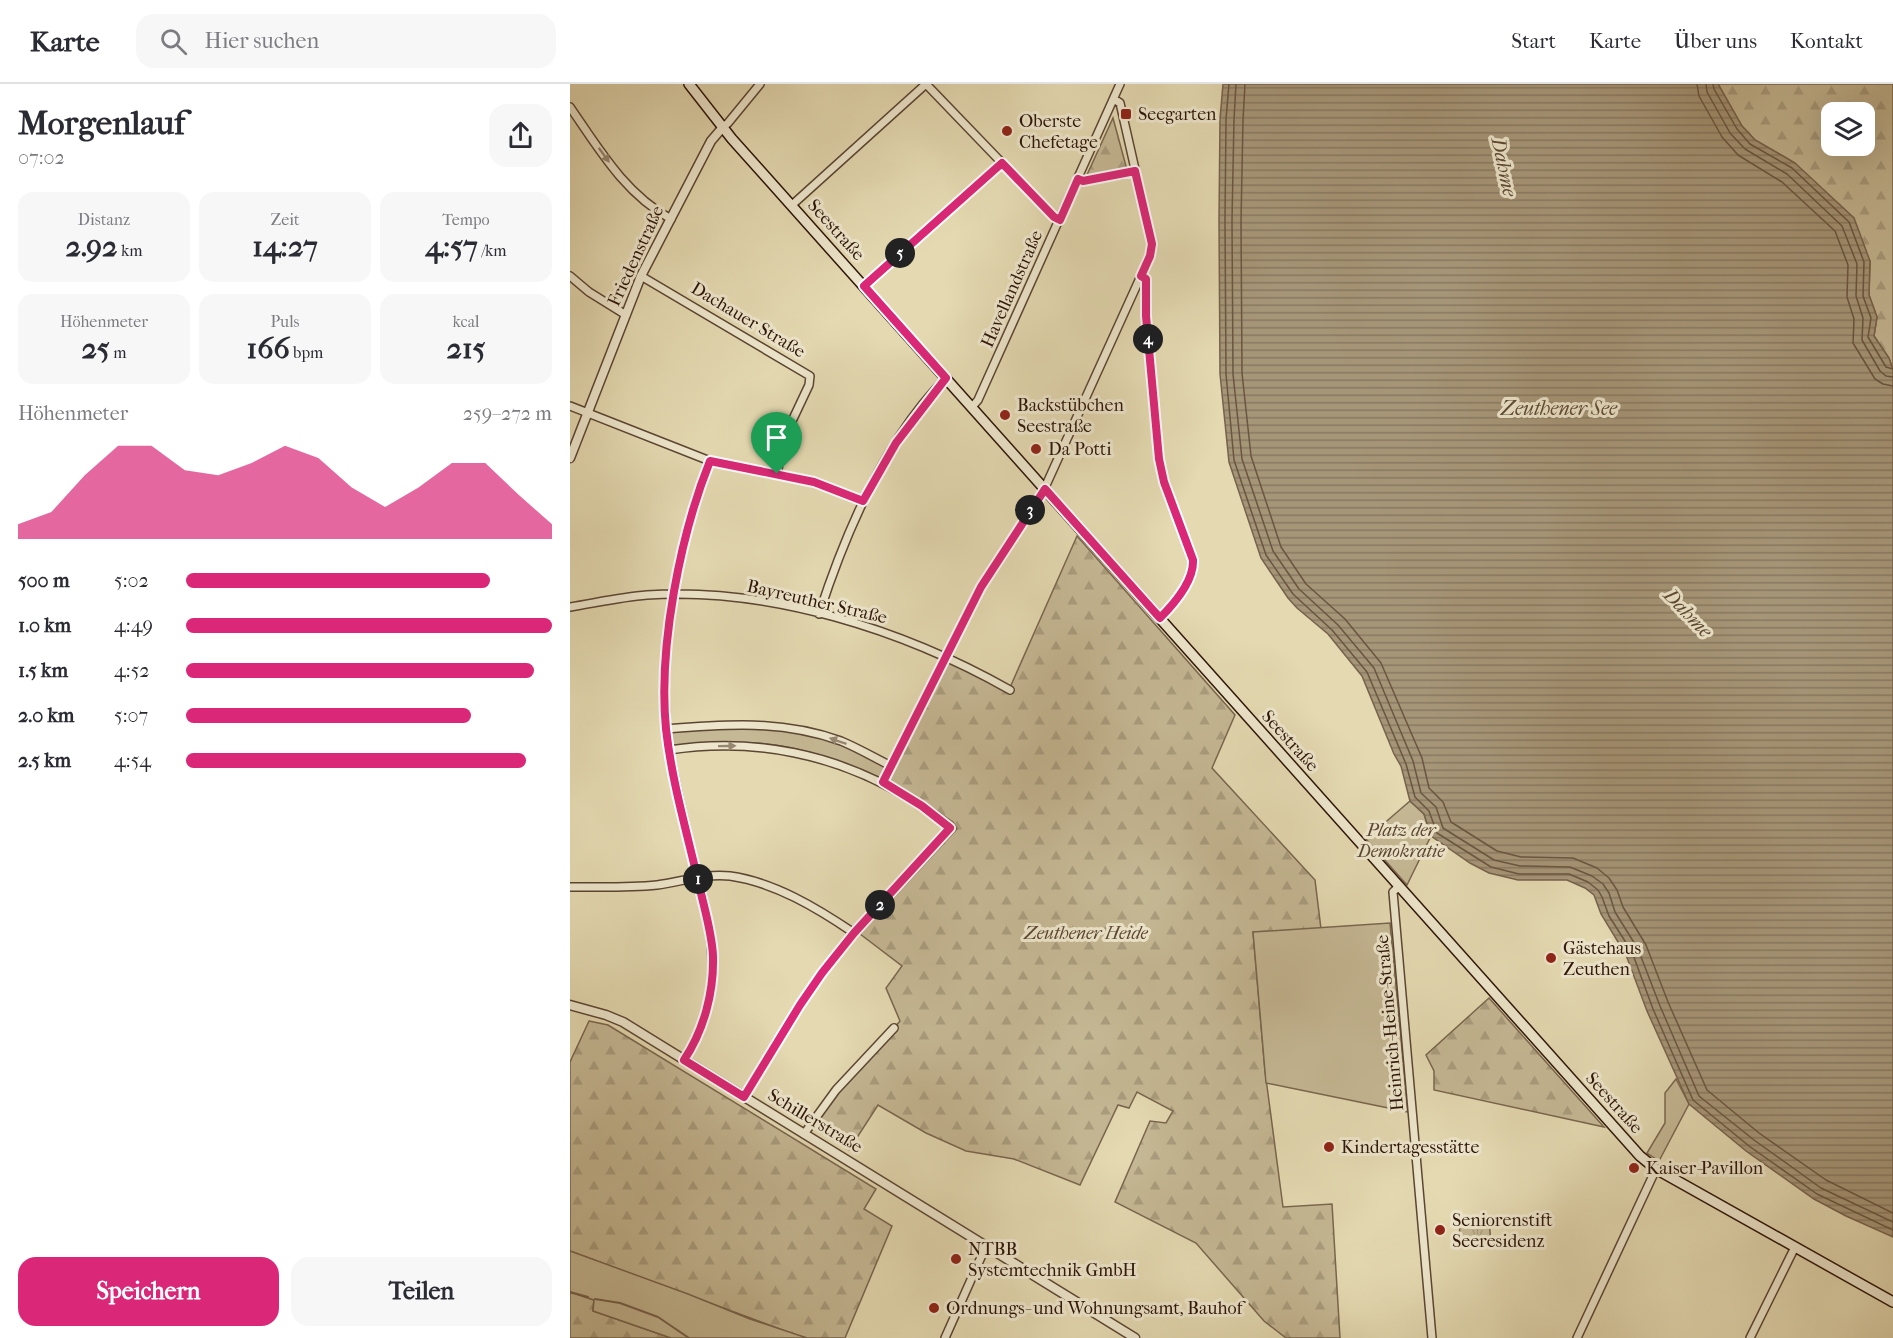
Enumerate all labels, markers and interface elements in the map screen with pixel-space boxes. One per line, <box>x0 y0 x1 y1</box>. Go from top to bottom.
search box <box>136 14 556 68</box>
text: Karte <box>30 25 100 58</box>
icon: search <box>157 25 190 58</box>
text: Hier suchen <box>205 28 319 54</box>
text: Start <box>1511 29 1556 53</box>
text: Karte <box>1589 29 1641 53</box>
text: Über uns <box>1674 29 1757 53</box>
text: Kontakt <box>1790 29 1863 53</box>
map controls <box>1821 102 1875 156</box>
button: layers <box>1821 102 1875 156</box>
text: Morgenlauf <box>18 104 185 143</box>
button: share <box>489 104 552 167</box>
place label: Seegarten <box>1138 104 1217 125</box>
marker: Seegarten <box>1119 107 1133 121</box>
place label: Oberste Chefetage <box>1019 111 1098 153</box>
marker: Oberste Chefetage <box>1000 124 1014 138</box>
water label: Dahme <box>1486 134 1522 199</box>
text: 07:02 <box>18 146 65 169</box>
one-way arrow <box>598 147 610 163</box>
street label: Seestraße <box>803 195 869 265</box>
street label: Friedenstraße <box>604 202 668 310</box>
text: Distanz <box>78 210 130 229</box>
text: Zeit <box>270 210 300 229</box>
text: Tempo <box>442 210 490 229</box>
street label: Havellandstraße <box>977 227 1047 351</box>
text: 2.92 <box>66 229 117 264</box>
text: 14:27 <box>252 229 318 264</box>
text: 4:57 <box>425 229 478 264</box>
pin: 5 <box>885 238 915 268</box>
text: km <box>117 241 142 260</box>
text: /km <box>478 241 507 260</box>
text: 5 <box>897 243 903 262</box>
street label: Dachauer Straße <box>687 278 809 362</box>
text: Höhenmeter <box>60 312 148 331</box>
text: Puls <box>270 312 300 331</box>
text: kcal <box>453 312 479 331</box>
pin: 4 <box>1133 324 1163 354</box>
text: 4 <box>1143 329 1153 348</box>
text: 25 <box>81 331 110 366</box>
text: 166 <box>247 331 290 366</box>
text: 215 <box>447 331 485 366</box>
text: m <box>110 343 127 362</box>
text: bpm <box>290 343 323 362</box>
place label: Backstübchen Seestraße <box>1017 395 1125 437</box>
water label: Zeuthener See <box>1499 397 1618 420</box>
text: Höhenmeter <box>18 402 128 425</box>
text: 259–272 m <box>463 402 552 425</box>
marker: Backstübchen Seestraße <box>998 408 1012 422</box>
pin <box>751 412 802 474</box>
icon: arrive <box>760 421 793 454</box>
place label: Da Potti <box>1048 439 1112 460</box>
marker: Da Potti <box>1029 442 1043 456</box>
pin: 3 <box>1015 495 1045 525</box>
text: 3 <box>1027 500 1033 519</box>
text: 500 m <box>18 569 70 592</box>
text: 5:02 <box>114 569 149 592</box>
street label: Bayreuther Straße <box>745 576 889 628</box>
water label: Dahme <box>1658 582 1718 643</box>
text: 1.0 km <box>18 614 71 637</box>
text: 4:49 <box>114 614 153 637</box>
text: 1.5 km <box>18 659 68 682</box>
text: 4:52 <box>114 659 150 682</box>
text: 2.0 km <box>18 704 74 727</box>
text: 5:07 <box>114 704 148 727</box>
street label: Seestraße <box>1257 706 1323 776</box>
one-way arrow <box>829 736 847 746</box>
one-way arrow <box>718 741 737 751</box>
text: 2.5 km <box>18 749 71 772</box>
text: 4:54 <box>114 749 151 772</box>
park label: Platz der Demokratie <box>1357 820 1445 862</box>
pin: 1 <box>683 864 713 894</box>
text: 1 <box>695 869 701 888</box>
pin: 2 <box>865 890 895 920</box>
text: 2 <box>876 895 884 914</box>
park label: Zeuthener Heide <box>1023 923 1149 944</box>
street label: Heinrich-Heine-Straße <box>1372 934 1408 1112</box>
place label: Gästehaus Zeuthen <box>1563 938 1642 980</box>
marker: Gästehaus Zeuthen <box>1544 951 1558 965</box>
street label: Seestraße <box>1581 1068 1647 1138</box>
street label: Schillerstraße <box>764 1084 866 1158</box>
place label: Kindertagesstätte <box>1341 1137 1479 1158</box>
marker: Kindertagesstätte <box>1322 1140 1336 1154</box>
place label: Kaiser-Pavillon <box>1646 1158 1764 1179</box>
marker: Kaiser-Pavillon <box>1627 1161 1641 1175</box>
place label: Seniorenstift Seeresidenz <box>1452 1210 1553 1252</box>
marker: Seniorenstift Seeresidenz <box>1433 1223 1447 1237</box>
place label: NTBB Systemtechnik GmbH <box>968 1239 1137 1281</box>
marker: NTBB Systemtechnik GmbH <box>949 1252 963 1266</box>
button: Speichern <box>18 1257 279 1326</box>
button: Teilen <box>291 1257 552 1326</box>
place label: Ordnungs- und Wohnungsamt, Bauhof <box>946 1298 1246 1319</box>
marker: Ordnungs- und Wohnungsamt, Bauhof <box>927 1301 941 1315</box>

